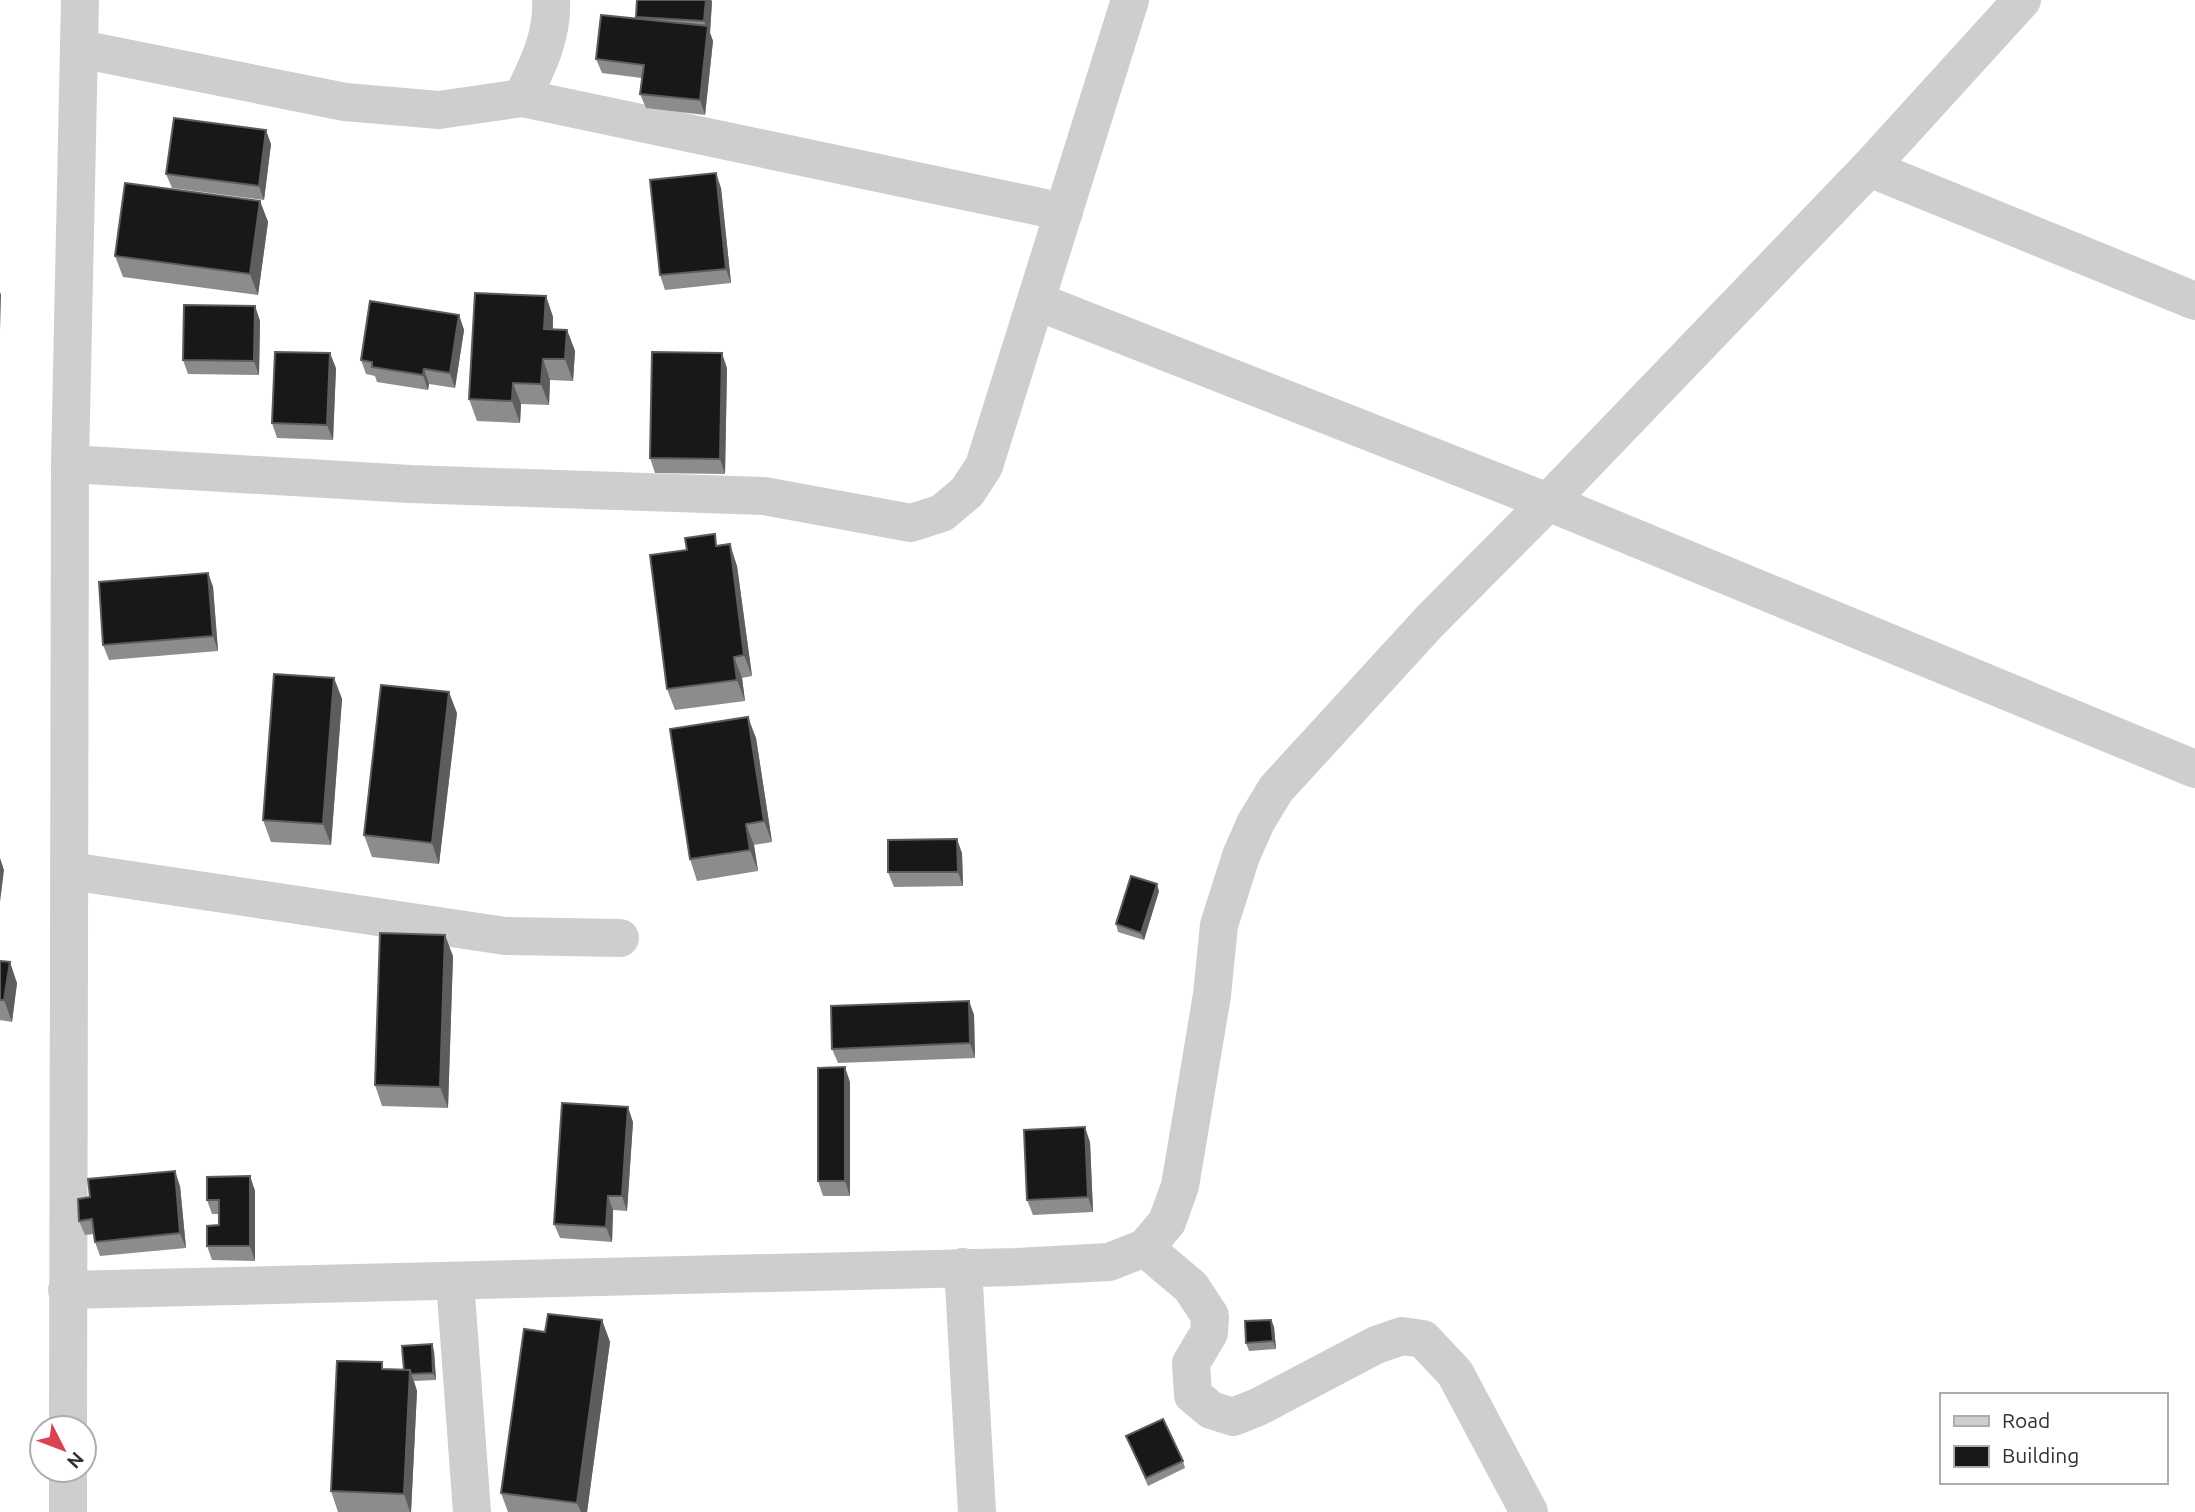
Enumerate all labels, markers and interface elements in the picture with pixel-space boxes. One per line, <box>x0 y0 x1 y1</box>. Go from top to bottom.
legend <box>1940 1393 2167 1484</box>
text: Road <box>2002 1408 2050 1432</box>
north arrow <box>28 1414 98 1484</box>
text: Building <box>2002 1443 2079 1467</box>
text: N <box>63 1448 89 1473</box>

